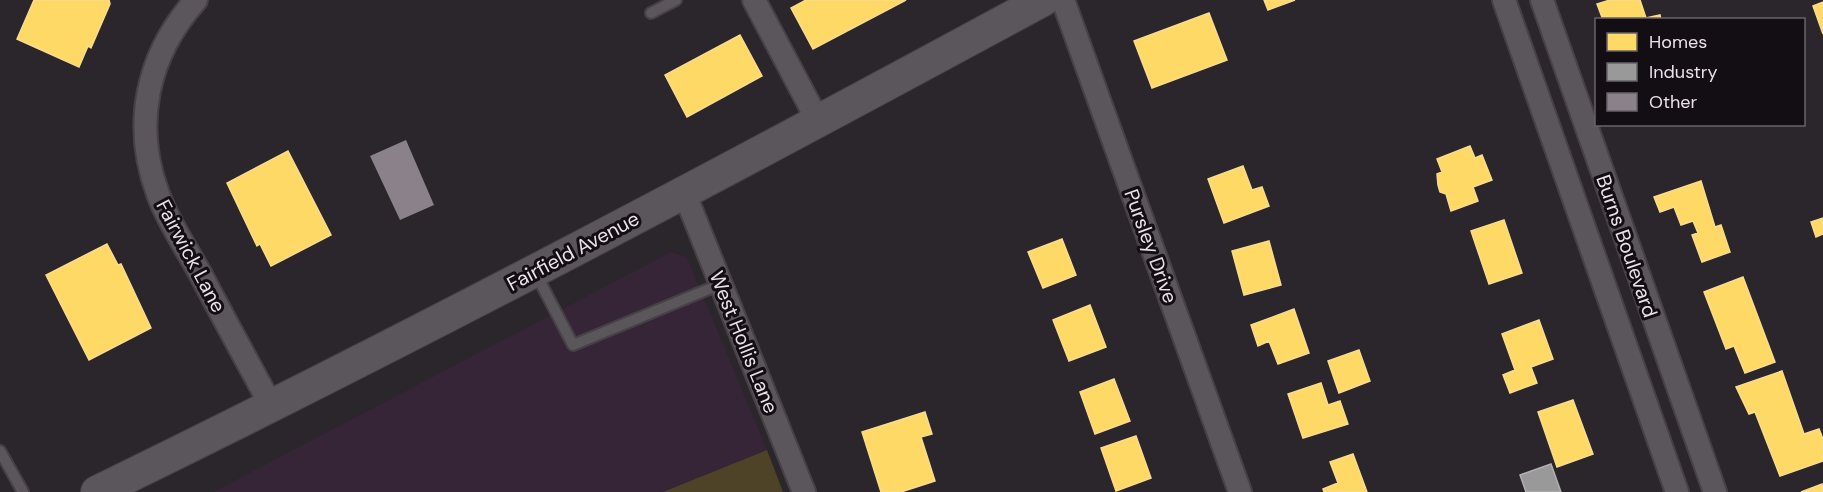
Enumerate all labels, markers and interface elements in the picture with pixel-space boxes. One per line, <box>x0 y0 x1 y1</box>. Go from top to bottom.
legend <box>1595 18 1805 126</box>
text: Homes <box>1649 30 1707 54</box>
text: Industry <box>1649 60 1718 84</box>
text: Other <box>1649 90 1698 114</box>
street label: Burns Boulevard <box>1590 171 1664 321</box>
street label: Pursley Drive <box>1118 185 1184 307</box>
street label: Fairwick Lane <box>150 195 232 317</box>
street label: Fairfield Avenue <box>502 205 644 297</box>
street label: West Hollis Lane <box>704 267 784 417</box>

